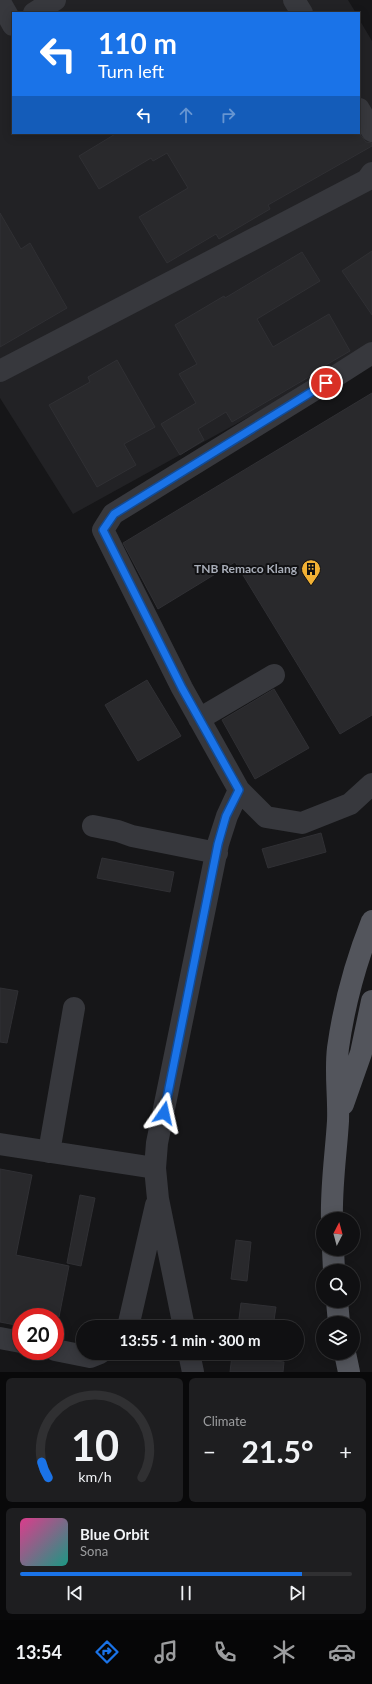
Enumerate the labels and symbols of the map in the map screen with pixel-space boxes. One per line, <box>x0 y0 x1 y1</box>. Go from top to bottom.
pin <box>309 366 343 400</box>
building icon: TNB Remaco Klang <box>300 558 322 586</box>
place label: TNB Remaco Klang <box>194 561 298 576</box>
position arrow <box>143 1092 185 1134</box>
north arrow <box>316 1212 360 1256</box>
speed limit sign: 20 <box>12 1308 64 1360</box>

